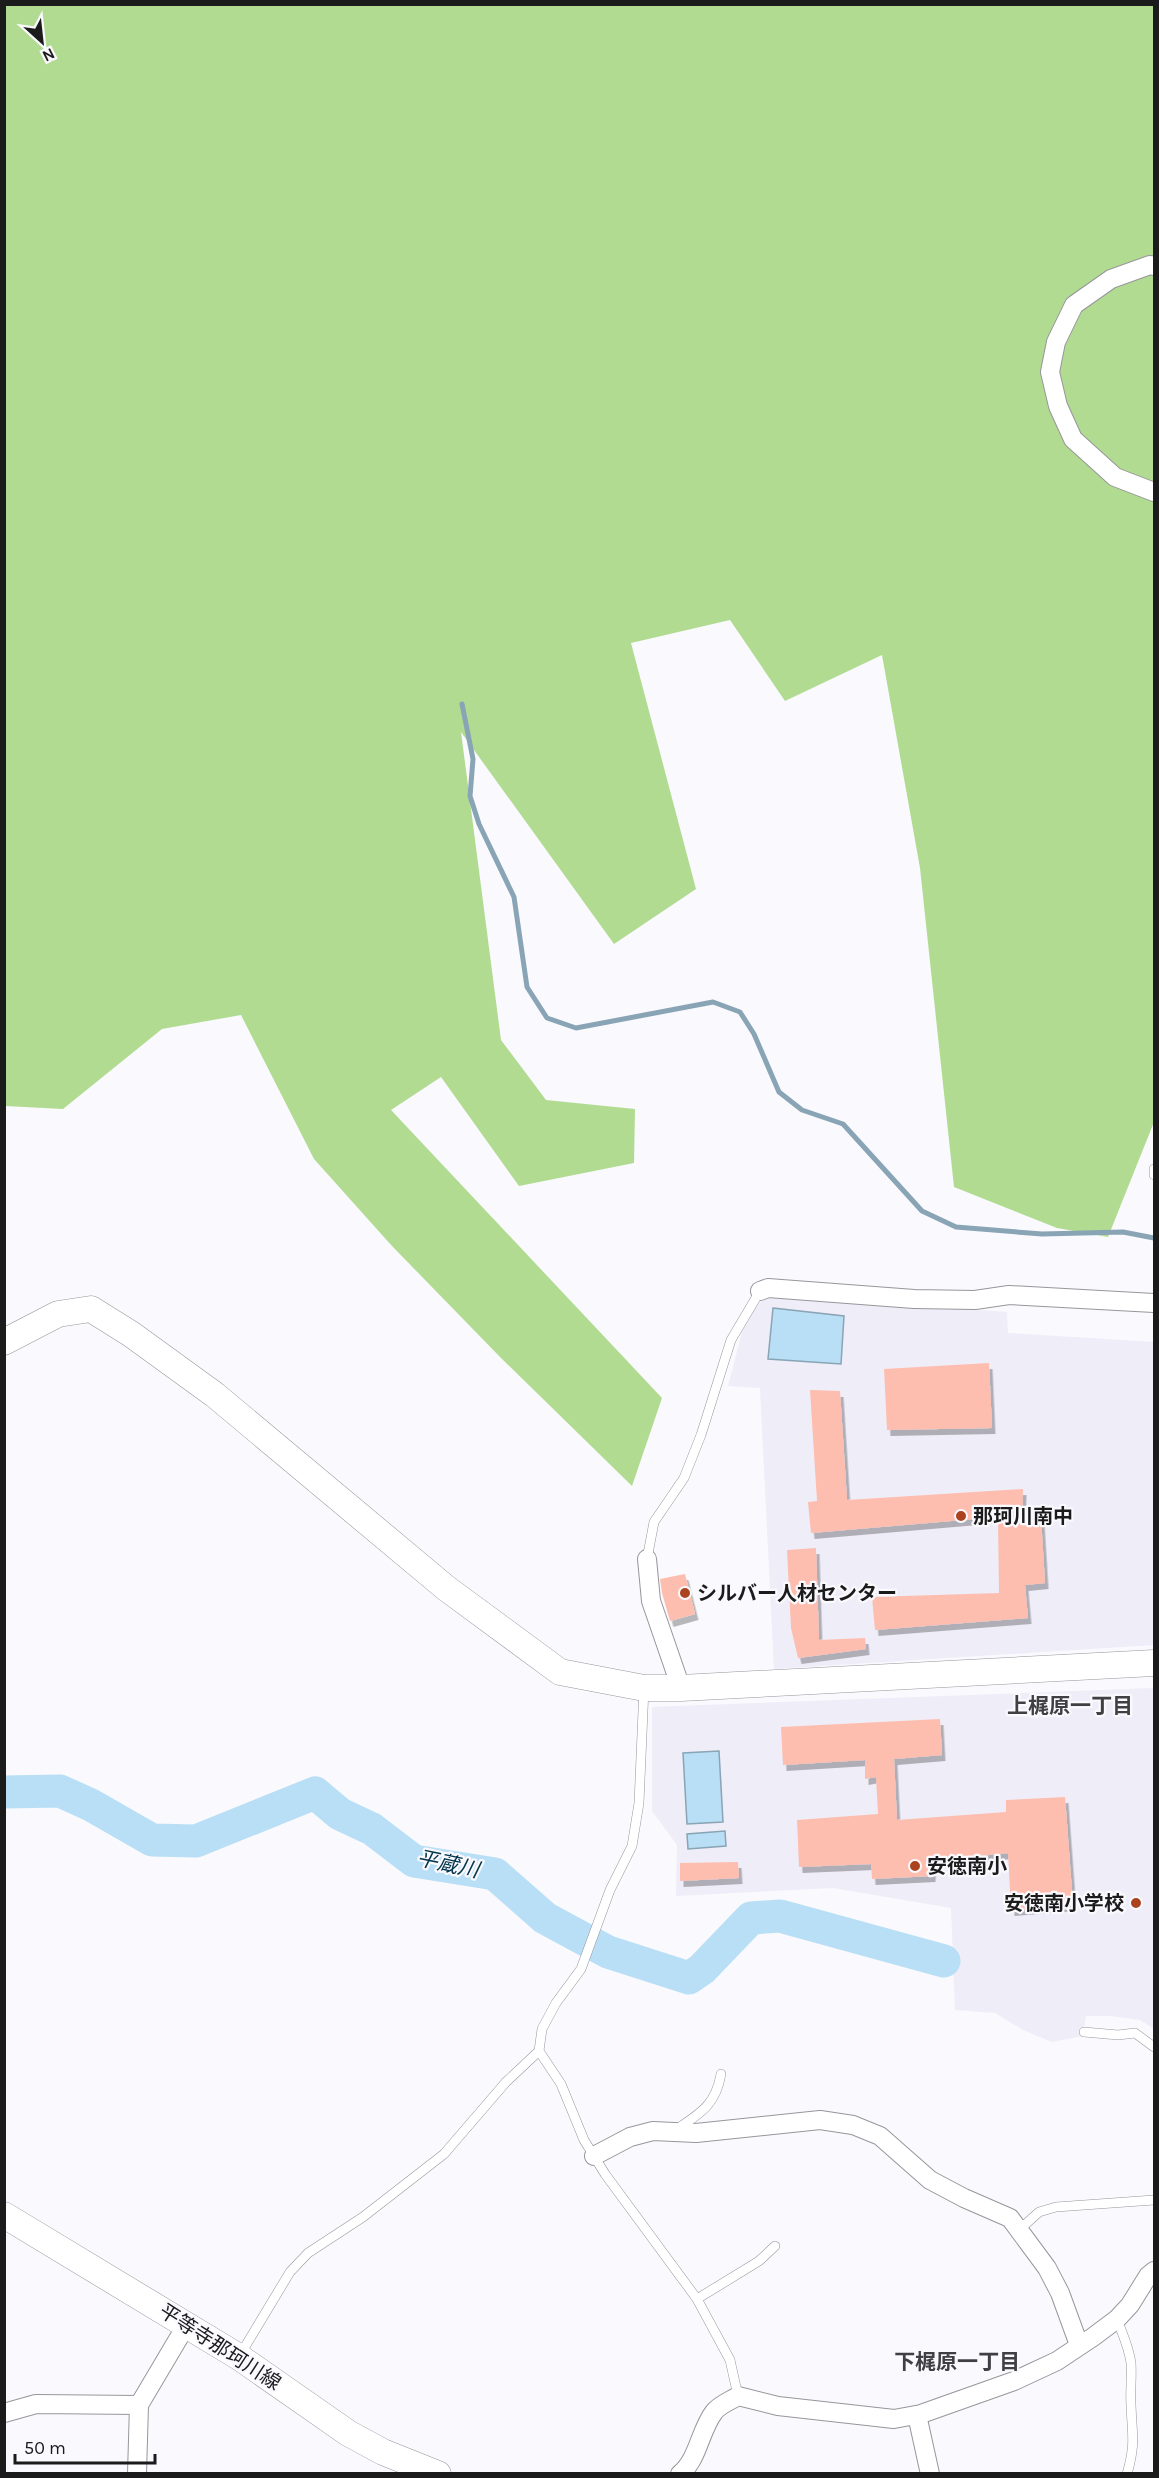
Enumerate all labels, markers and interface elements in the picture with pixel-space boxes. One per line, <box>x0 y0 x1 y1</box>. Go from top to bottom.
north arrow <box>12 12 72 72</box>
text: N <box>39 44 58 66</box>
place label: 那珂川南中 <box>973 1505 1073 1528</box>
marker: 那珂川南中 <box>954 1509 968 1523</box>
place label: シルバー人材センター <box>697 1582 897 1605</box>
marker: シルバー人材センター <box>678 1586 692 1600</box>
district label: 上梶原一丁目 <box>1007 1694 1133 1718</box>
water label: 平蔵川 <box>415 1846 483 1883</box>
place label: 安徳南小 <box>927 1855 1007 1878</box>
marker: 安徳南小 <box>908 1859 922 1873</box>
place label: 安徳南小学校 <box>1004 1892 1124 1915</box>
marker: 安徳南小学校 <box>1129 1896 1143 1910</box>
street label: 平等寺那珂川線 <box>155 2299 285 2395</box>
district label: 下梶原一丁目 <box>894 2350 1020 2374</box>
scale bar <box>15 2427 154 2465</box>
text: 50 m <box>24 2437 66 2459</box>

